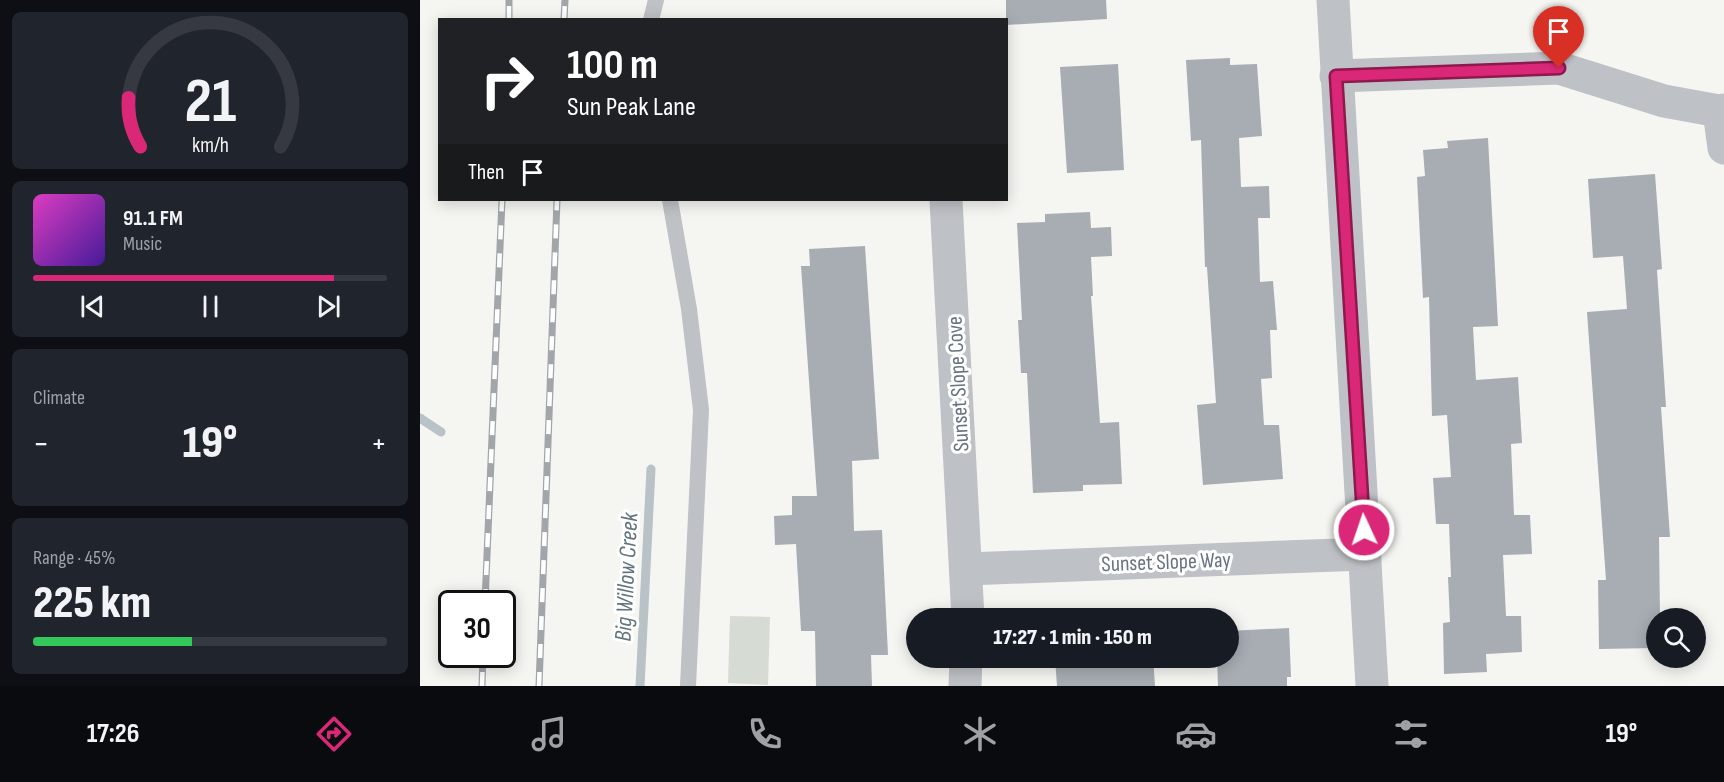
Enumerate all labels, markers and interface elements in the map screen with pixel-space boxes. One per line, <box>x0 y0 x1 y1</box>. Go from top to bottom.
pin <box>1533 6 1584 68</box>
icon: arrive <box>1542 15 1575 48</box>
text: 100 m <box>567 40 658 91</box>
icon: right <box>468 42 546 120</box>
text: 21 <box>184 65 236 140</box>
text: Sun Peak Lane <box>567 91 696 123</box>
text: km/h <box>191 134 229 159</box>
icon: arrive <box>516 156 549 189</box>
text: Then <box>468 159 504 186</box>
text: 91.1 FM <box>123 205 183 232</box>
text: Music <box>123 232 162 256</box>
icon: previous <box>76 290 109 323</box>
icon: pause <box>194 290 227 323</box>
icon: next <box>312 290 345 323</box>
street label: Sunset Slope Cove <box>941 316 976 452</box>
text: Climate <box>33 386 85 410</box>
text: 19° <box>183 416 237 471</box>
text: − <box>33 424 49 464</box>
text: + <box>371 424 387 464</box>
position arrow <box>1332 498 1396 562</box>
water label: Big Willow Creek <box>609 511 644 642</box>
text: Range · 45% <box>33 546 115 570</box>
street label: Sunset Slope Way <box>1101 547 1232 578</box>
text: 225 km <box>33 576 151 631</box>
speed limit sign: 30 <box>438 590 516 668</box>
map controls <box>1646 608 1706 668</box>
button: search <box>1646 608 1706 668</box>
text: 17:27 · 1 min · 150 m <box>993 624 1152 651</box>
icon: directions <box>313 713 355 755</box>
icon: music <box>528 713 570 755</box>
icon: phone <box>744 713 786 755</box>
icon: climate <box>959 713 1001 755</box>
icon: car <box>1175 713 1217 755</box>
icon: filters <box>1390 713 1432 755</box>
text: 17:26 <box>87 718 139 750</box>
text: 19° <box>1605 718 1637 750</box>

